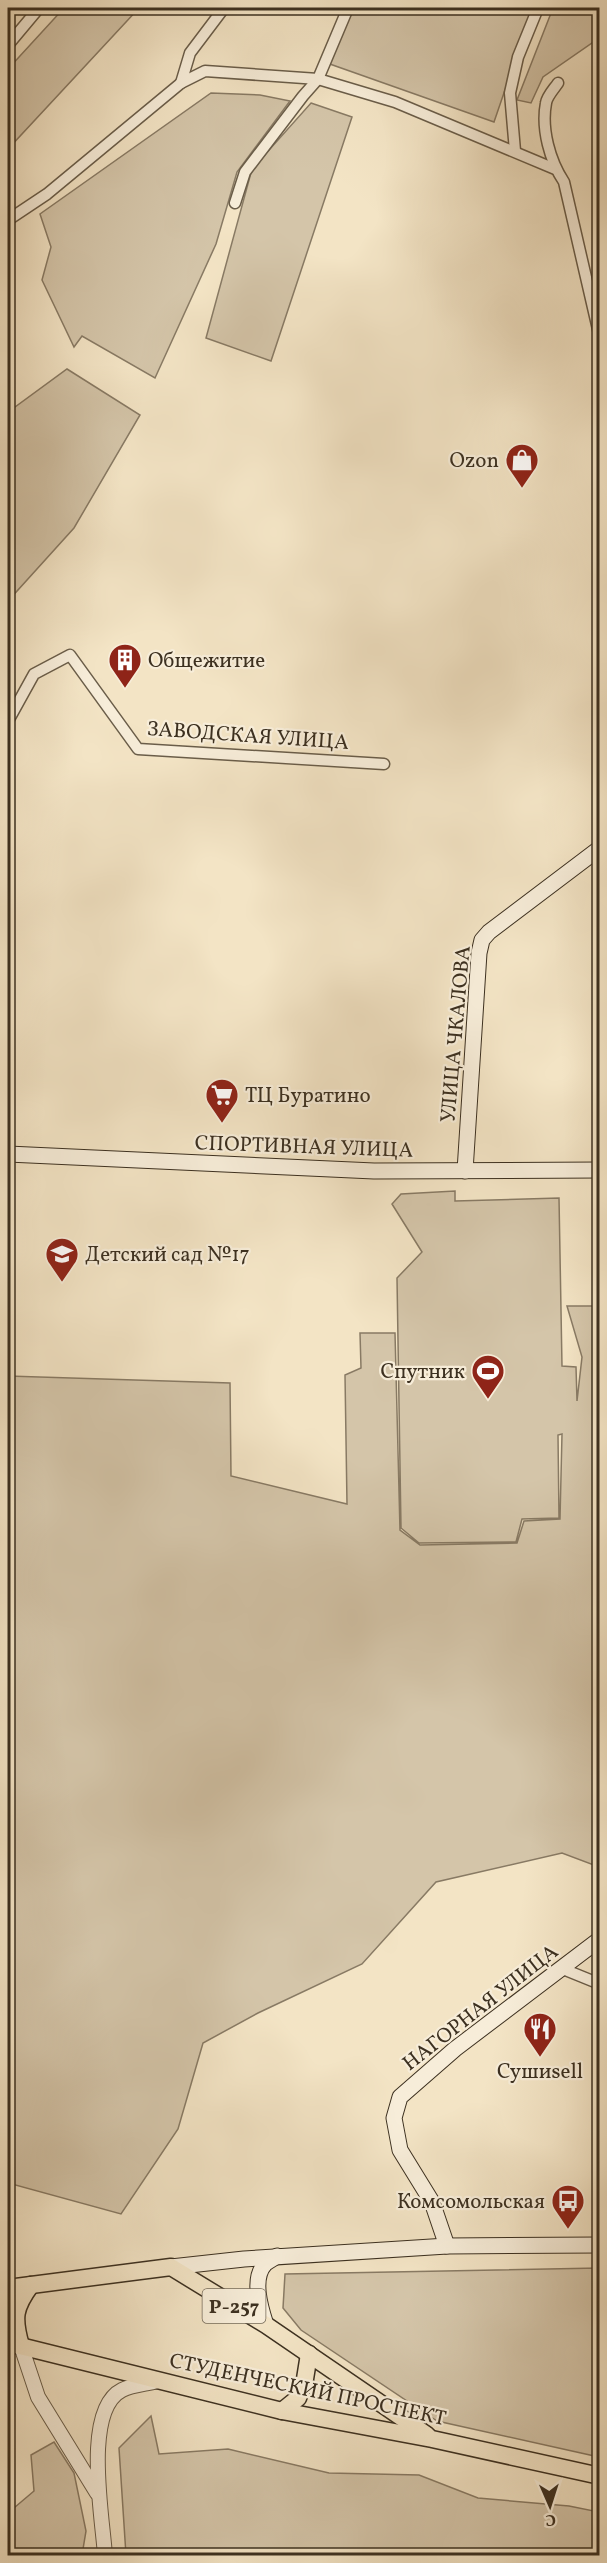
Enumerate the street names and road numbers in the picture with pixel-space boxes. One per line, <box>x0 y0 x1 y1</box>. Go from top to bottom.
street label: ЗАВОДСКАЯ УЛИЦА <box>146 715 350 758</box>
street label: УЛИЦА ЧКАЛОВА <box>434 944 479 1124</box>
street label: СПОРТИВНАЯ УЛИЦА <box>194 1129 414 1166</box>
street label: НАГОРНАЯ УЛИЦА <box>397 1938 565 2078</box>
road number: Р-257 <box>202 2289 266 2323</box>
street label: СТУДЕНЧЕСКИЙ ПРОСПЕКТ <box>167 2347 449 2434</box>

